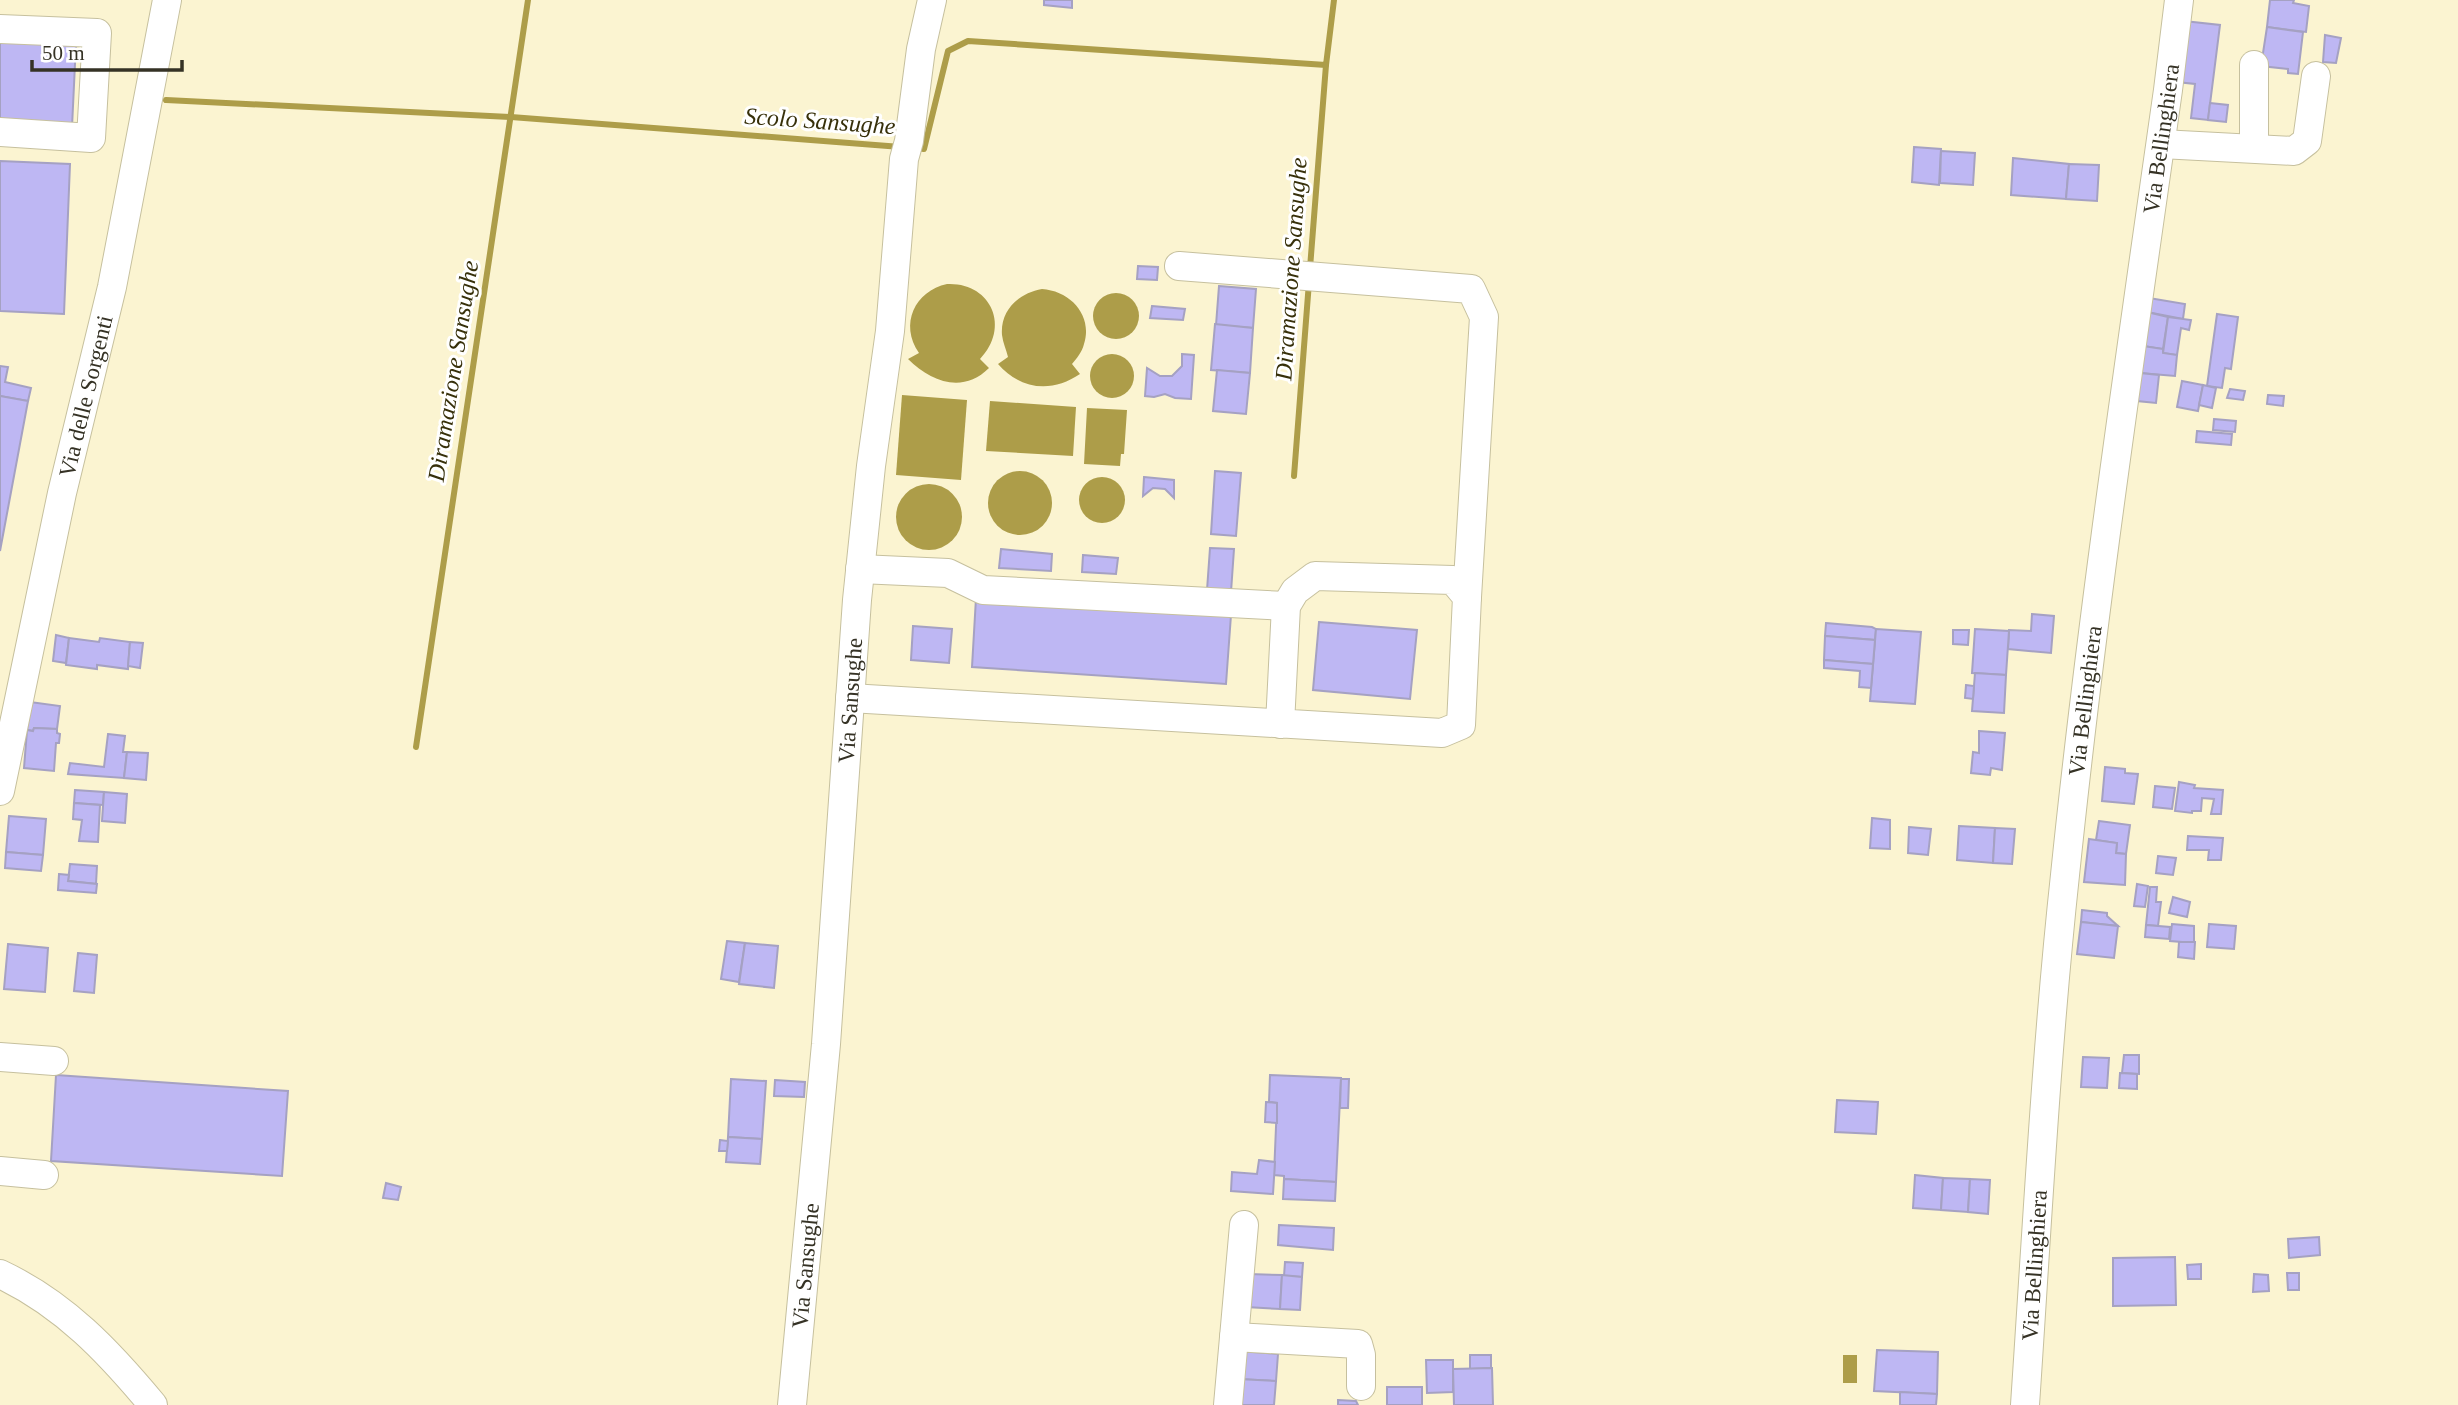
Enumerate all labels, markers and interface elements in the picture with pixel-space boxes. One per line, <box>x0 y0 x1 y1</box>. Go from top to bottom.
scale bar <box>32 28 182 72</box>
text: 50 m <box>42 41 85 65</box>
street label: Via Bellinghiera <box>2138 62 2184 216</box>
water label: Scolo Sansughe <box>744 103 897 139</box>
water label: Diramazione Sansughe <box>1270 156 1312 382</box>
water label: Diramazione Sansughe <box>423 258 483 484</box>
street label: Via delle Sorgenti <box>54 313 118 480</box>
street label: Via Bellinghiera <box>2064 624 2107 777</box>
street label: Via Sansughe <box>834 637 867 764</box>
street label: Via Bellinghiera <box>2017 1189 2052 1342</box>
street label: Via Sansughe <box>787 1202 824 1329</box>

